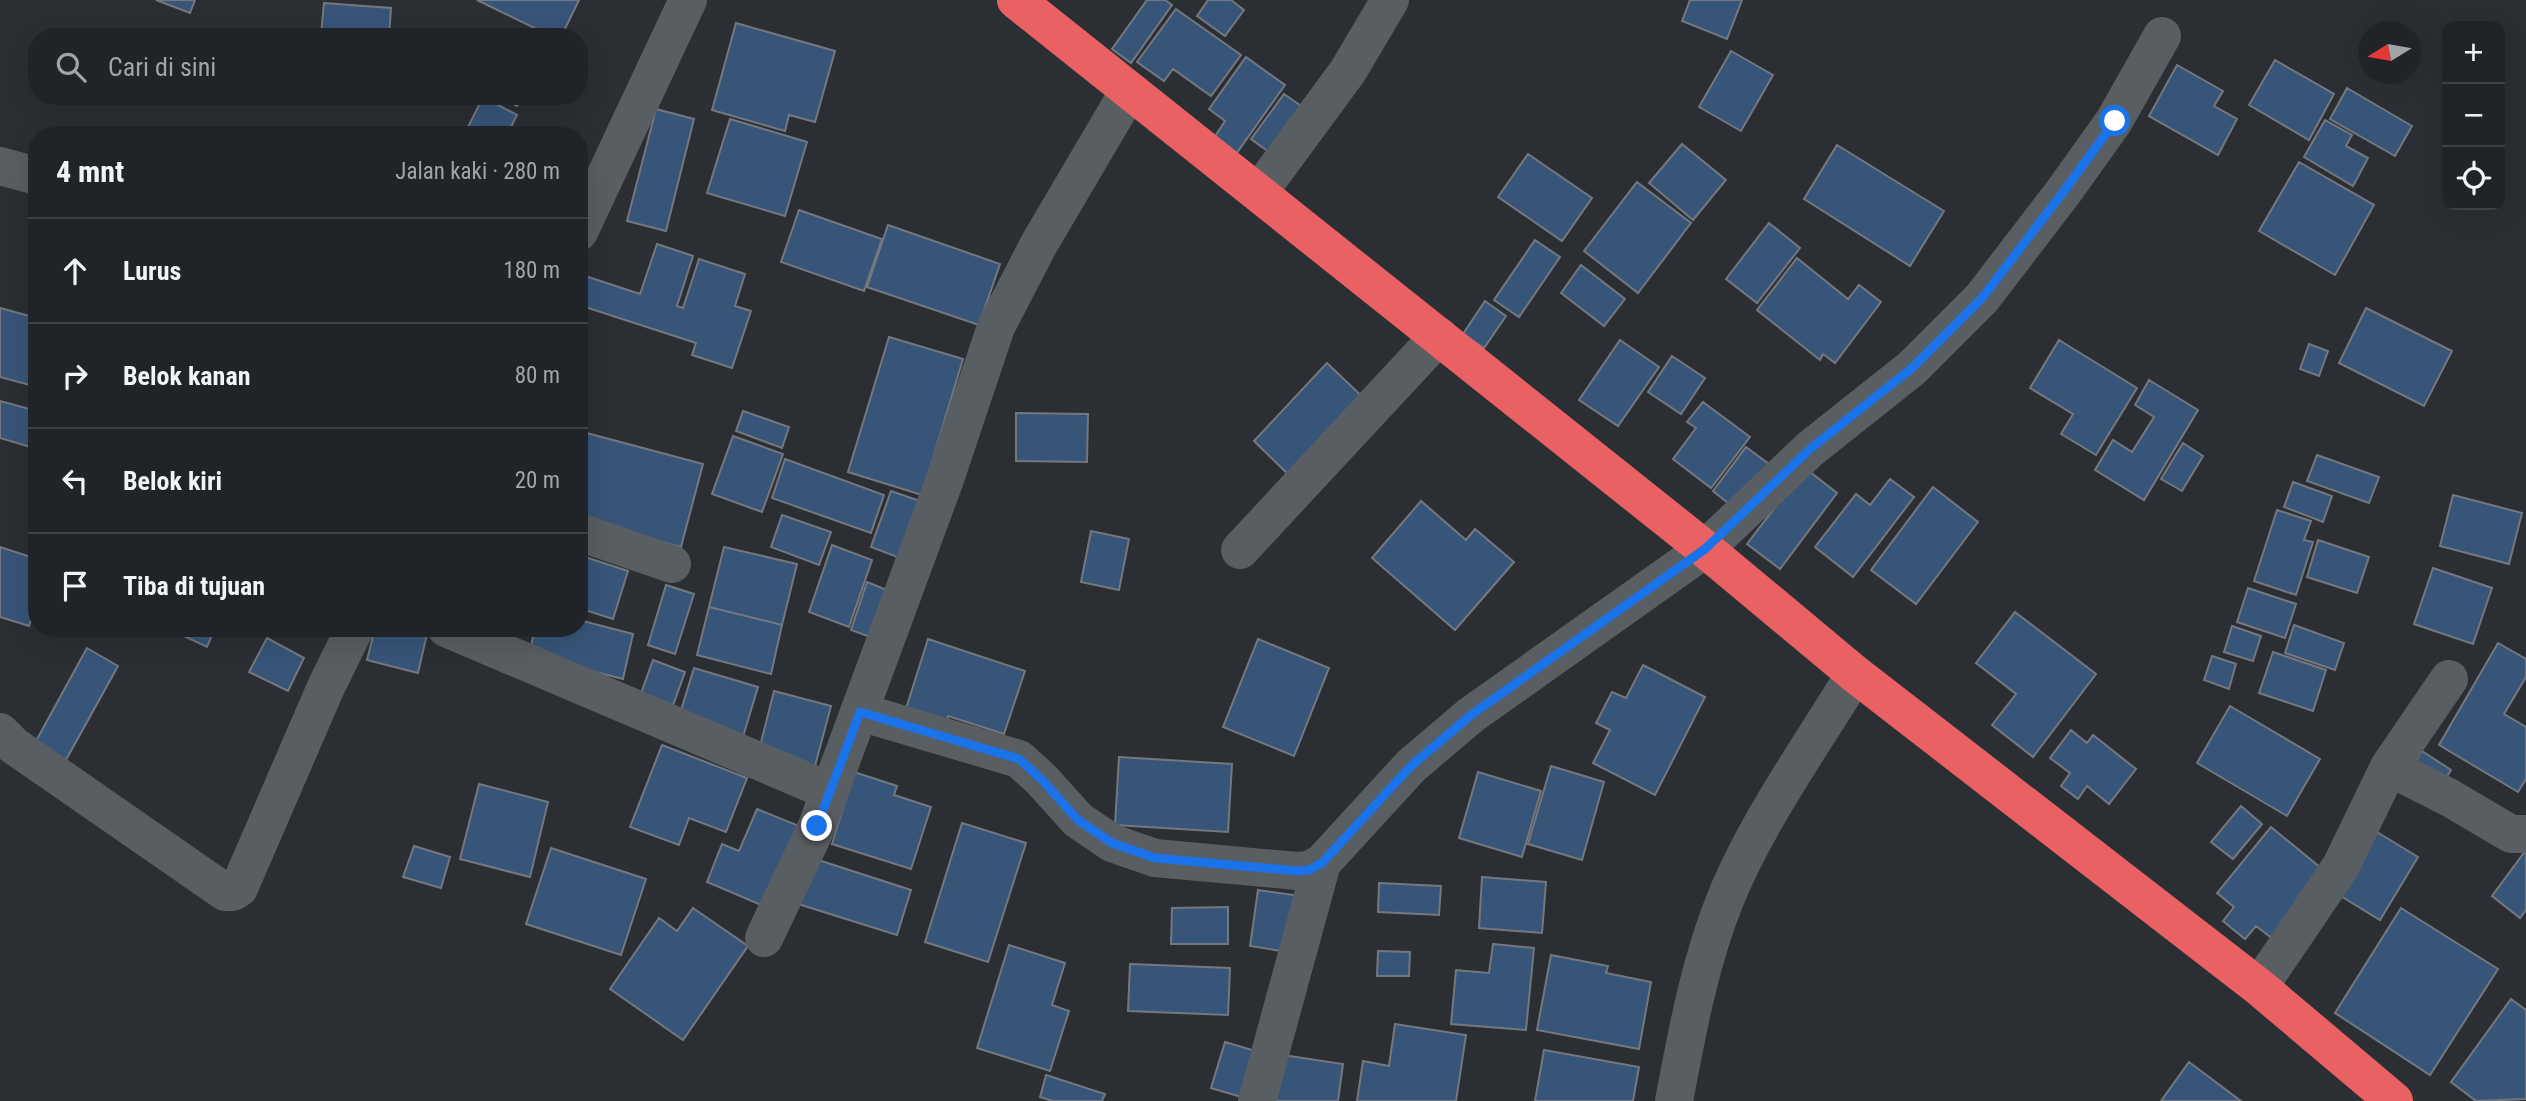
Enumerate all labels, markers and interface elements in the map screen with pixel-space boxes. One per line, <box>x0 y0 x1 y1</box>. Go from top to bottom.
north arrow <box>2358 21 2421 84</box>
map controls <box>2442 21 2505 210</box>
button: + <box>2442 21 2505 84</box>
search box <box>28 28 588 105</box>
icon: search <box>52 48 90 86</box>
text: Cari di sini <box>108 52 216 82</box>
button: − <box>2442 84 2505 147</box>
route start <box>2099 105 2130 136</box>
button: locate <box>2442 147 2505 210</box>
text: 4 mnt <box>56 154 124 189</box>
text: Jalan kaki · 280 m <box>395 158 560 185</box>
icon: ahead <box>56 252 94 290</box>
text: Lurus <box>123 256 181 286</box>
text: 180 m <box>503 257 560 284</box>
icon: right <box>56 357 94 395</box>
text: Belok kanan <box>123 361 250 391</box>
text: 80 m <box>515 362 560 389</box>
icon: left <box>56 462 94 500</box>
text: Belok kiri <box>123 466 222 496</box>
text: 20 m <box>515 467 560 494</box>
icon: arrive <box>56 567 94 605</box>
text: Tiba di tujuan <box>123 571 265 601</box>
route end <box>801 810 832 841</box>

